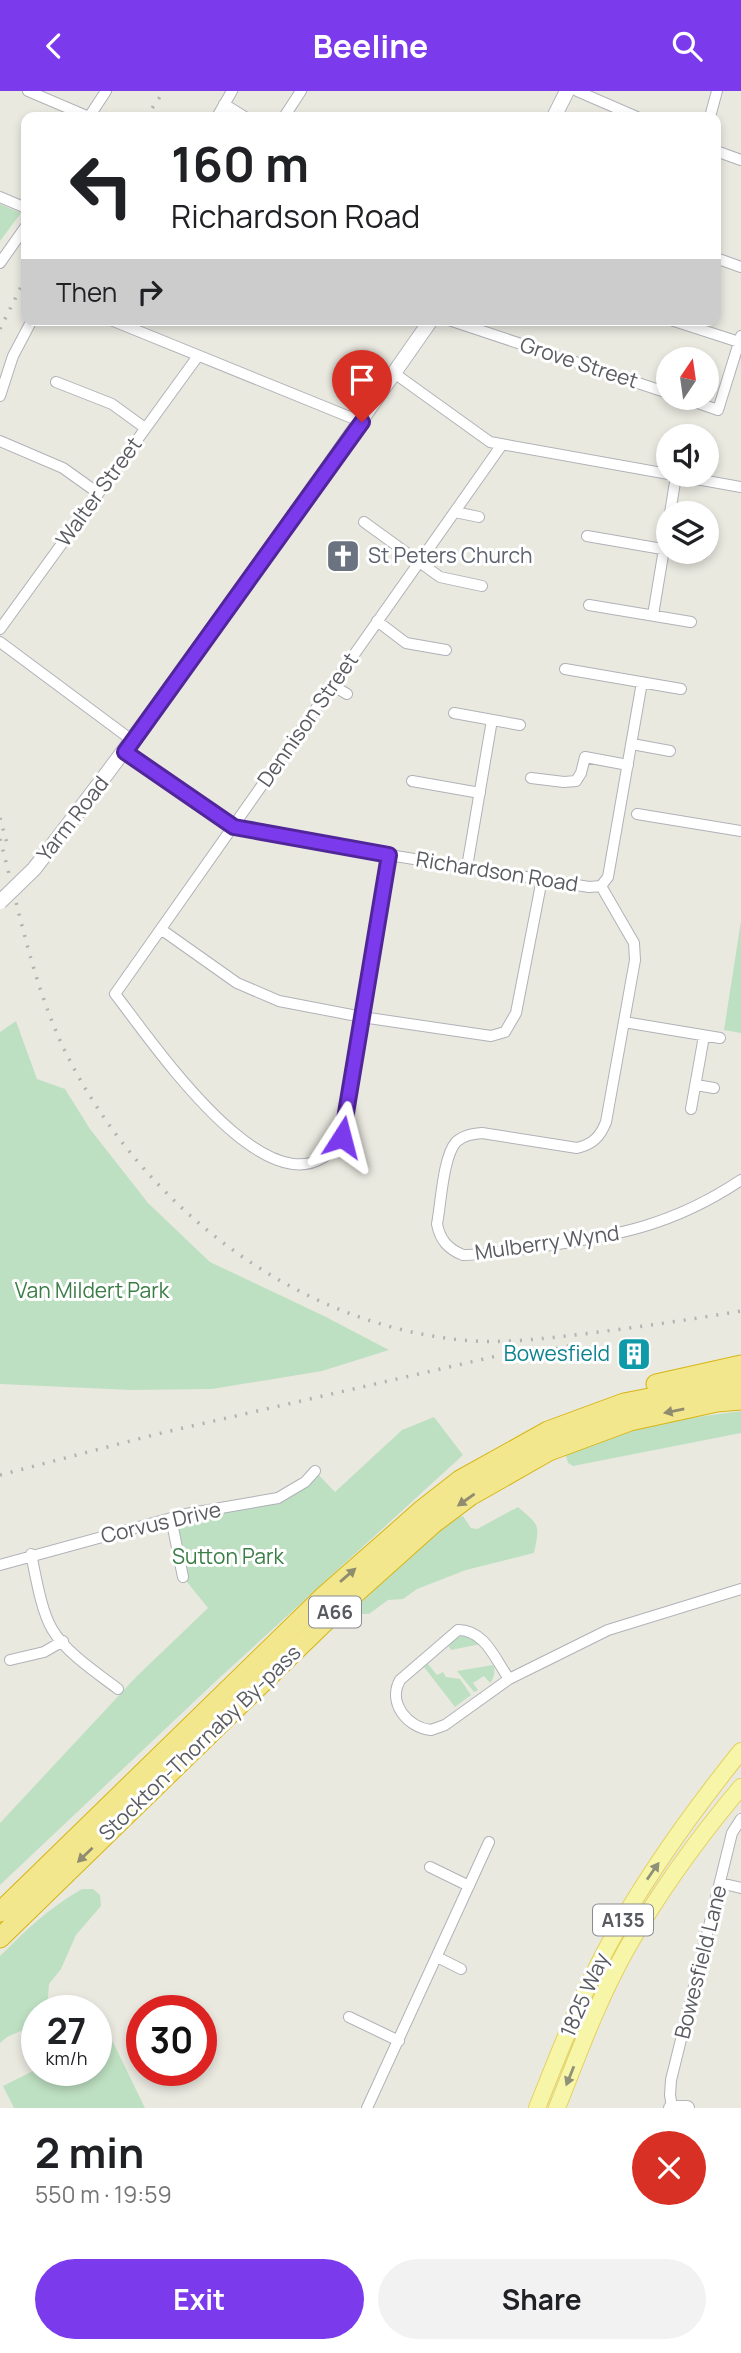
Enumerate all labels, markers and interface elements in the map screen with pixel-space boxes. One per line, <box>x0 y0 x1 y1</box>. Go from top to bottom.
text: Beeline <box>313 24 428 68</box>
icon: back <box>35 27 73 65</box>
icon: search <box>668 27 706 65</box>
text: 160 m <box>171 130 309 197</box>
icon: left <box>56 140 147 231</box>
text: Richardson Road <box>171 194 420 238</box>
icon: right <box>131 273 169 311</box>
text: Then <box>56 274 117 310</box>
street label: Grove Street <box>517 330 642 394</box>
north arrow <box>656 347 719 409</box>
map controls <box>656 347 719 564</box>
pin <box>332 350 392 422</box>
icon: arrive <box>343 361 381 399</box>
button: sound <box>656 424 719 487</box>
street label: Walter Street <box>49 431 147 552</box>
button: layers <box>656 501 719 564</box>
church icon: St Peters Church <box>324 537 362 575</box>
place label: St Peters Church <box>368 541 533 569</box>
street label: Dennison Street <box>250 647 364 792</box>
street label: Yarm Road <box>30 770 114 867</box>
street label: Richardson Road <box>414 844 580 898</box>
position arrow <box>305 1100 379 1174</box>
street label: Mulberry Wynd <box>473 1218 621 1266</box>
park label: Van Mildert Park <box>15 1276 170 1304</box>
building icon: Bowesfield <box>615 1335 653 1373</box>
place label: Bowesfield <box>504 1339 610 1367</box>
one-way arrow <box>663 1406 685 1417</box>
one-way arrow <box>457 1493 475 1507</box>
street label: Corvus Drive <box>98 1495 224 1549</box>
park label: Sutton Park <box>172 1542 285 1570</box>
one-way arrow <box>340 1568 357 1583</box>
road number: A66 <box>309 1597 361 1627</box>
street label: Stockton-Thornaby By-pass <box>92 1638 306 1846</box>
one-way arrow <box>77 1847 94 1863</box>
one-way arrow <box>646 1862 660 1880</box>
street label: Bowesfield Lane <box>667 1882 733 2042</box>
road number: A135 <box>593 1905 653 1935</box>
street label: 1825 Way <box>553 1948 615 2041</box>
speed limit sign: 30 <box>126 1995 217 2086</box>
text: 27 <box>47 2007 86 2055</box>
text: km/h <box>46 2046 87 2070</box>
one-way arrow <box>564 2065 575 2086</box>
text: 2 min <box>35 2123 144 2181</box>
button: close <box>632 2131 706 2205</box>
text: 550 m · 19:59 <box>35 2178 172 2210</box>
button: Exit <box>35 2259 364 2339</box>
button: Share <box>378 2259 706 2339</box>

